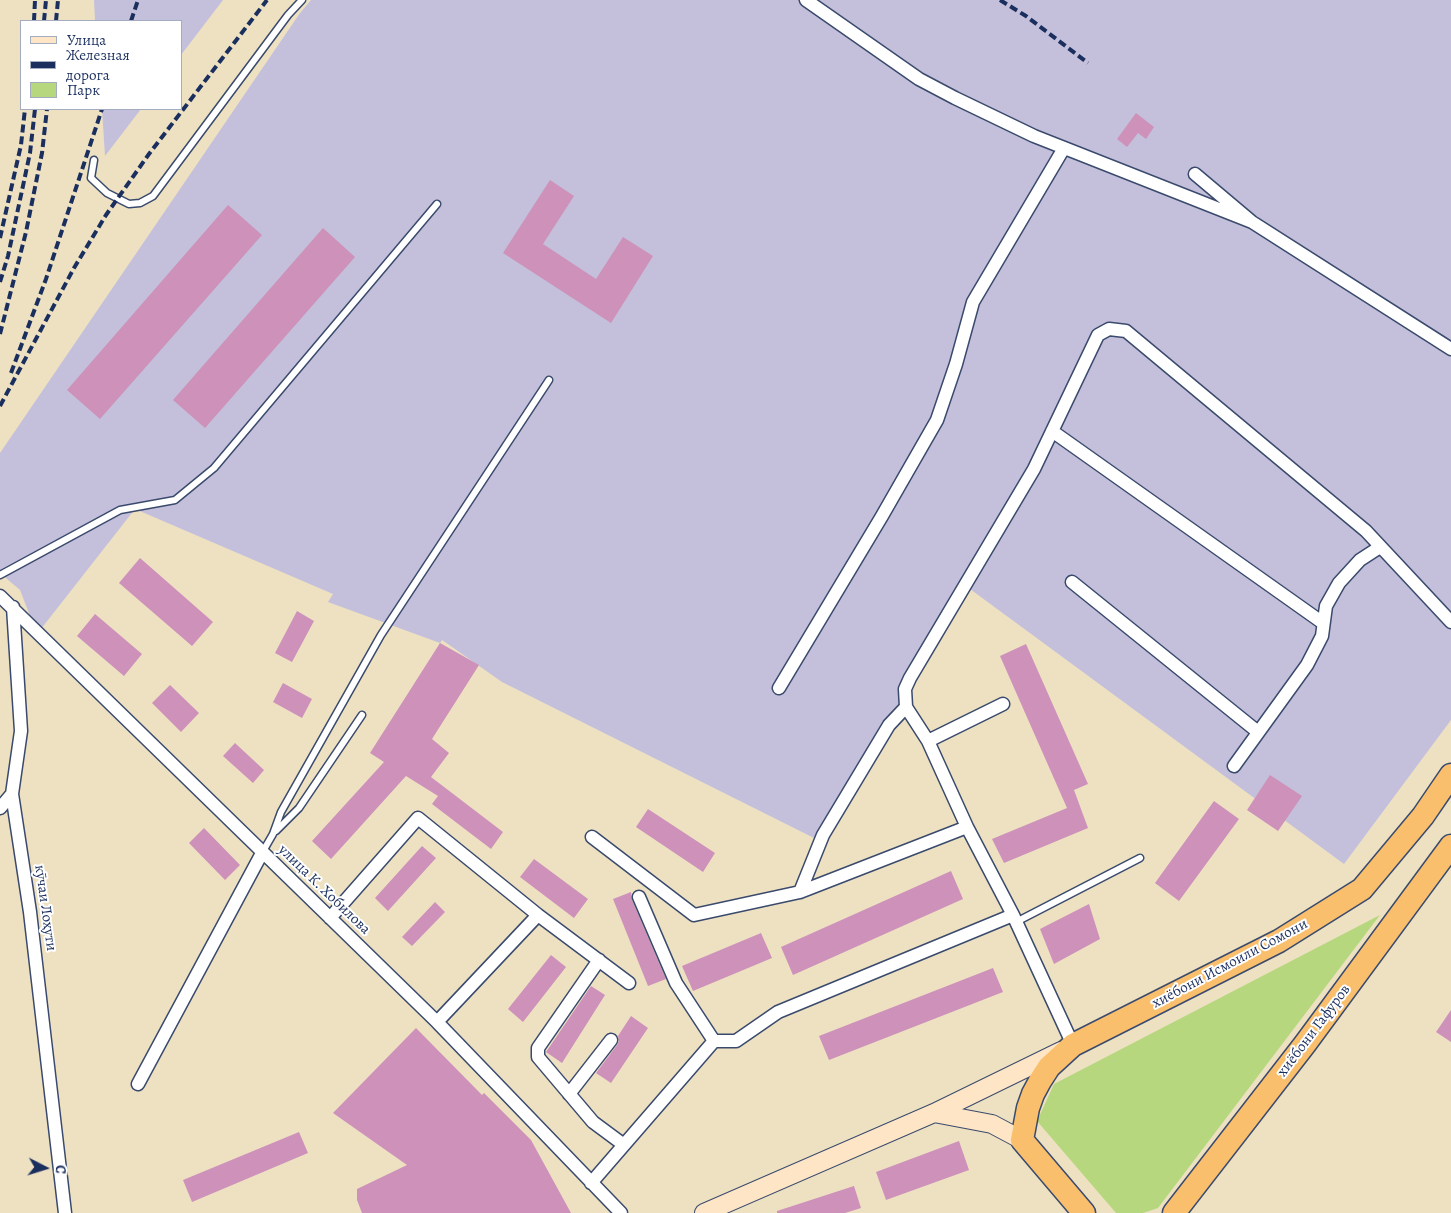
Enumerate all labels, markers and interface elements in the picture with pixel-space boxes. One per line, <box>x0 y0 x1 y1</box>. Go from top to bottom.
legend <box>20 20 182 110</box>
text: Улица <box>67 30 106 50</box>
text: Железная дорога <box>66 45 130 85</box>
text: Парк <box>67 80 100 100</box>
street label: улица К. Хобилова <box>274 841 374 939</box>
street label: кӯчаи Лоҳути <box>30 864 60 952</box>
street label: хиёбони Исмоили Сомони <box>1149 915 1311 1013</box>
street label: хиёбони Гафуров <box>1274 981 1354 1081</box>
north arrow <box>20 1143 70 1193</box>
text: С <box>51 1164 70 1174</box>

